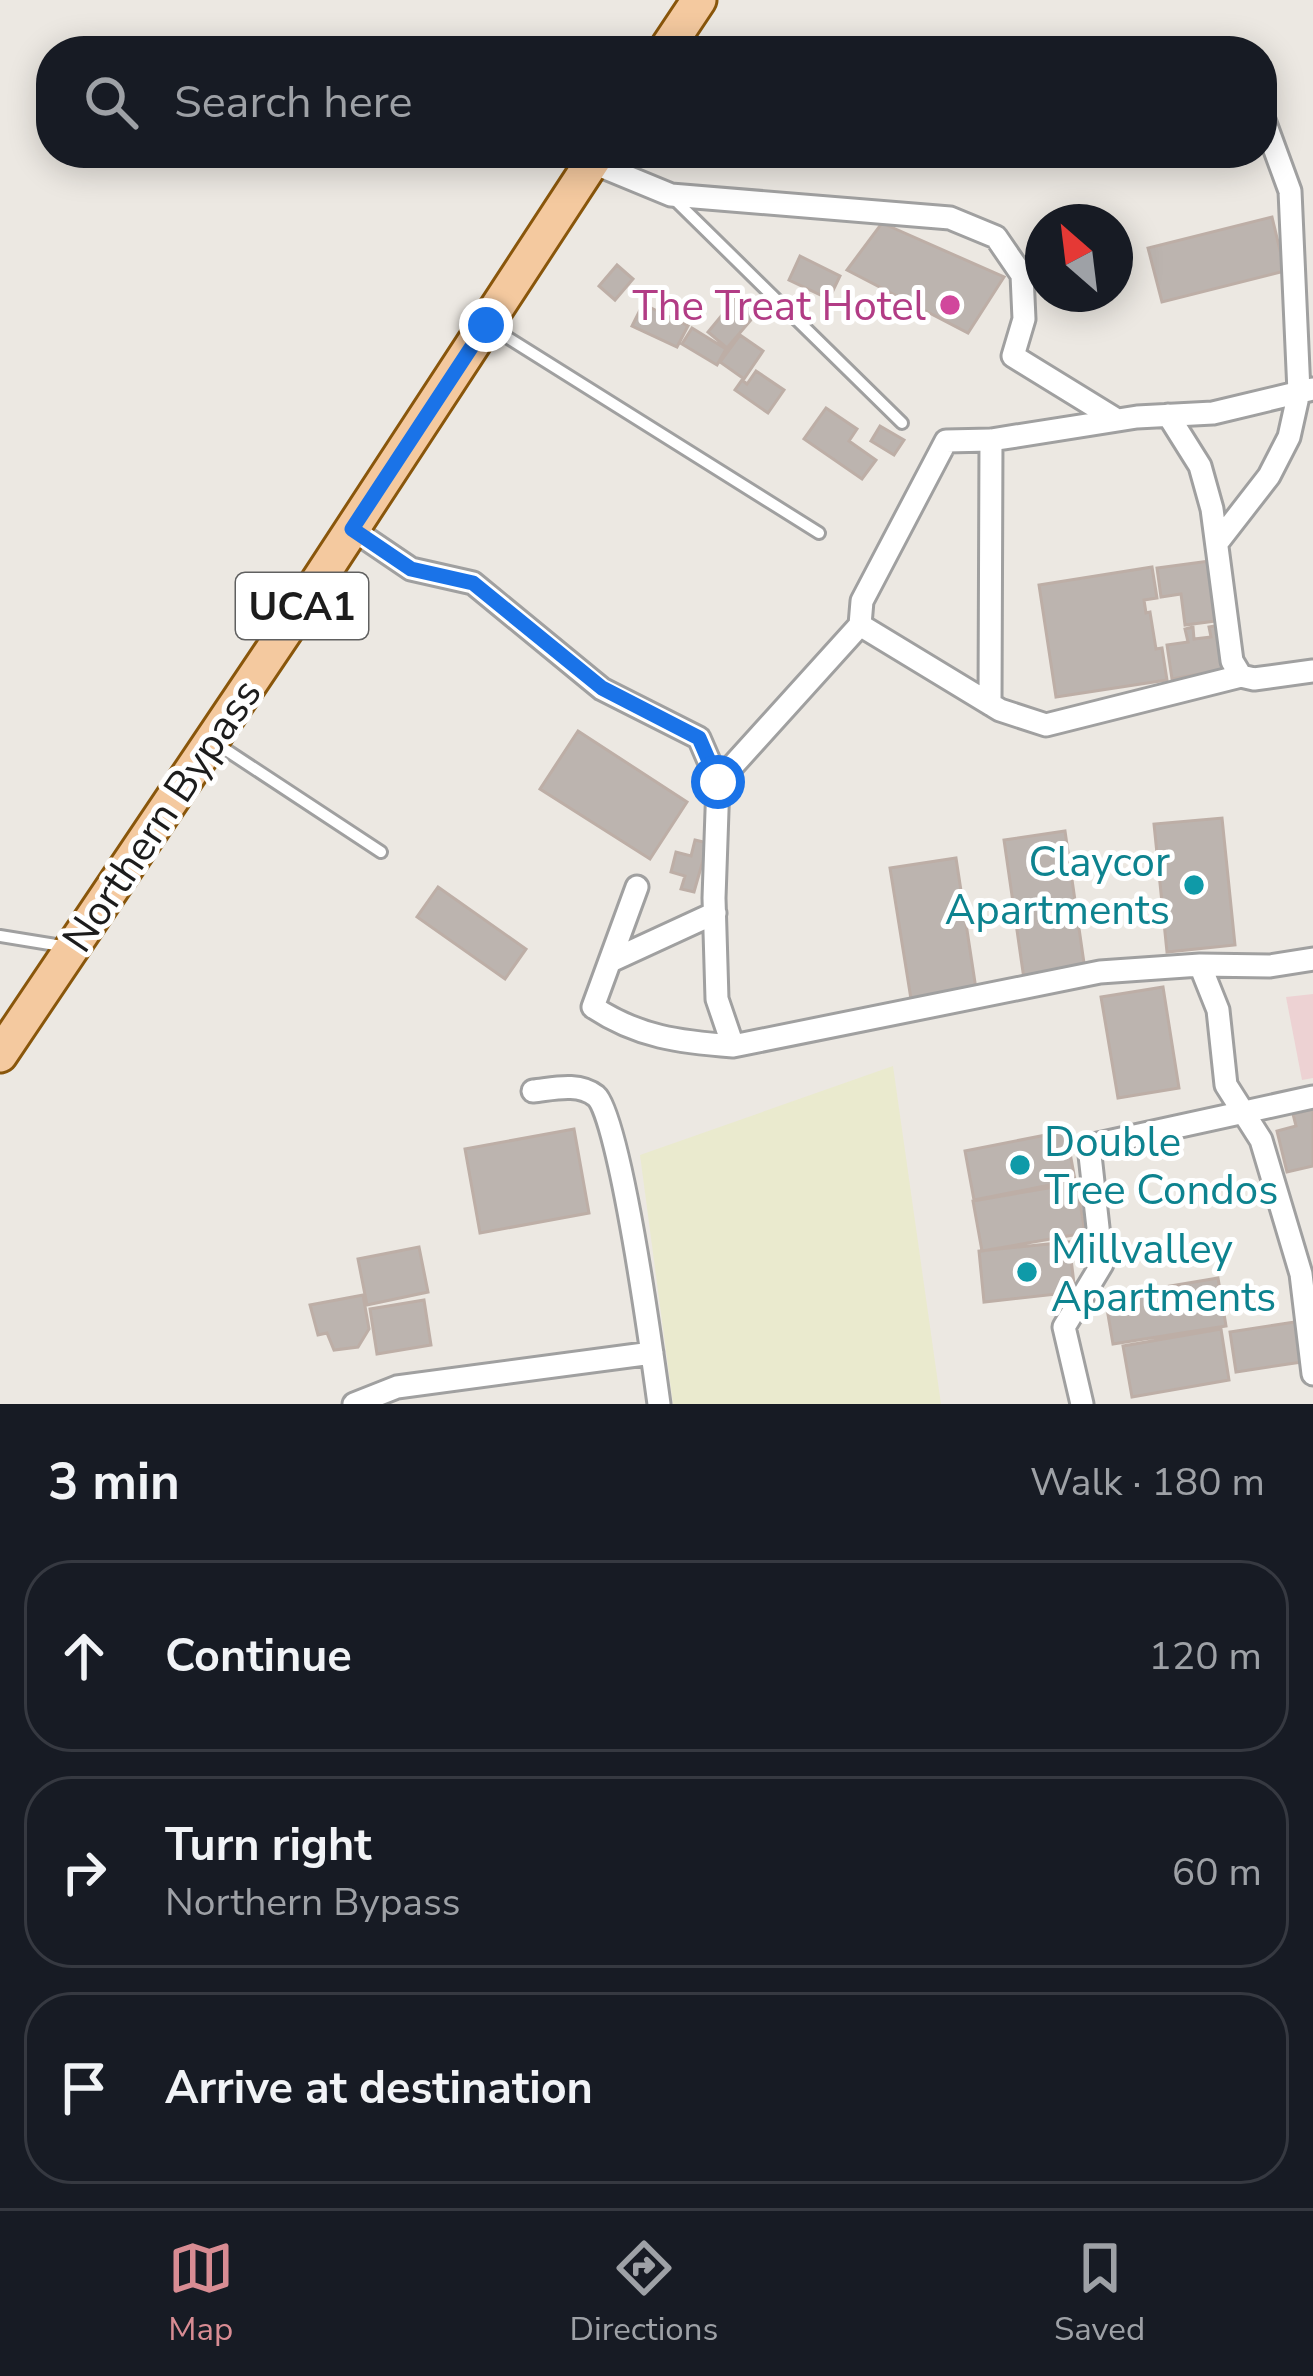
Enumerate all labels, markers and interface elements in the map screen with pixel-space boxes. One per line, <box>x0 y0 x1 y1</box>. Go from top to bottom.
search box <box>36 36 1277 168</box>
icon: search <box>78 69 144 135</box>
text: Search here <box>174 72 413 133</box>
north arrow <box>1025 204 1133 312</box>
place label: The Treat Hotel <box>632 278 927 335</box>
marker: The Treat Hotel <box>937 292 963 318</box>
route end <box>459 298 513 352</box>
road number: UCA1 <box>236 573 368 639</box>
street label: Northern Bypass <box>50 668 275 964</box>
route start <box>691 755 745 809</box>
place label: Claycor Apartments <box>945 834 1170 939</box>
marker: Claycor Apartments <box>1181 872 1207 898</box>
place label: Double Tree Condos <box>1044 1114 1278 1219</box>
marker: Double Tree Condos <box>1007 1152 1033 1178</box>
place label: Millvalley Apartments <box>1051 1221 1276 1326</box>
marker: Millvalley Apartments <box>1014 1259 1040 1285</box>
text: 3 min <box>48 1447 180 1517</box>
text: Walk · 180 m <box>1030 1456 1265 1509</box>
icon: ahead <box>51 1623 117 1689</box>
text: Continue <box>165 1626 352 1687</box>
text: 120 m <box>1148 1630 1262 1683</box>
text: Turn right <box>165 1815 372 1876</box>
icon: right <box>51 1839 117 1905</box>
text: 60 m <box>1172 1846 1262 1899</box>
text: Northern Bypass <box>165 1876 461 1929</box>
icon: arrive <box>51 2055 117 2121</box>
text: Arrive at destination <box>165 2058 593 2119</box>
tab: Map <box>168 2235 234 2352</box>
tab: Directions <box>570 2235 718 2352</box>
tab: Saved <box>1054 2235 1145 2352</box>

